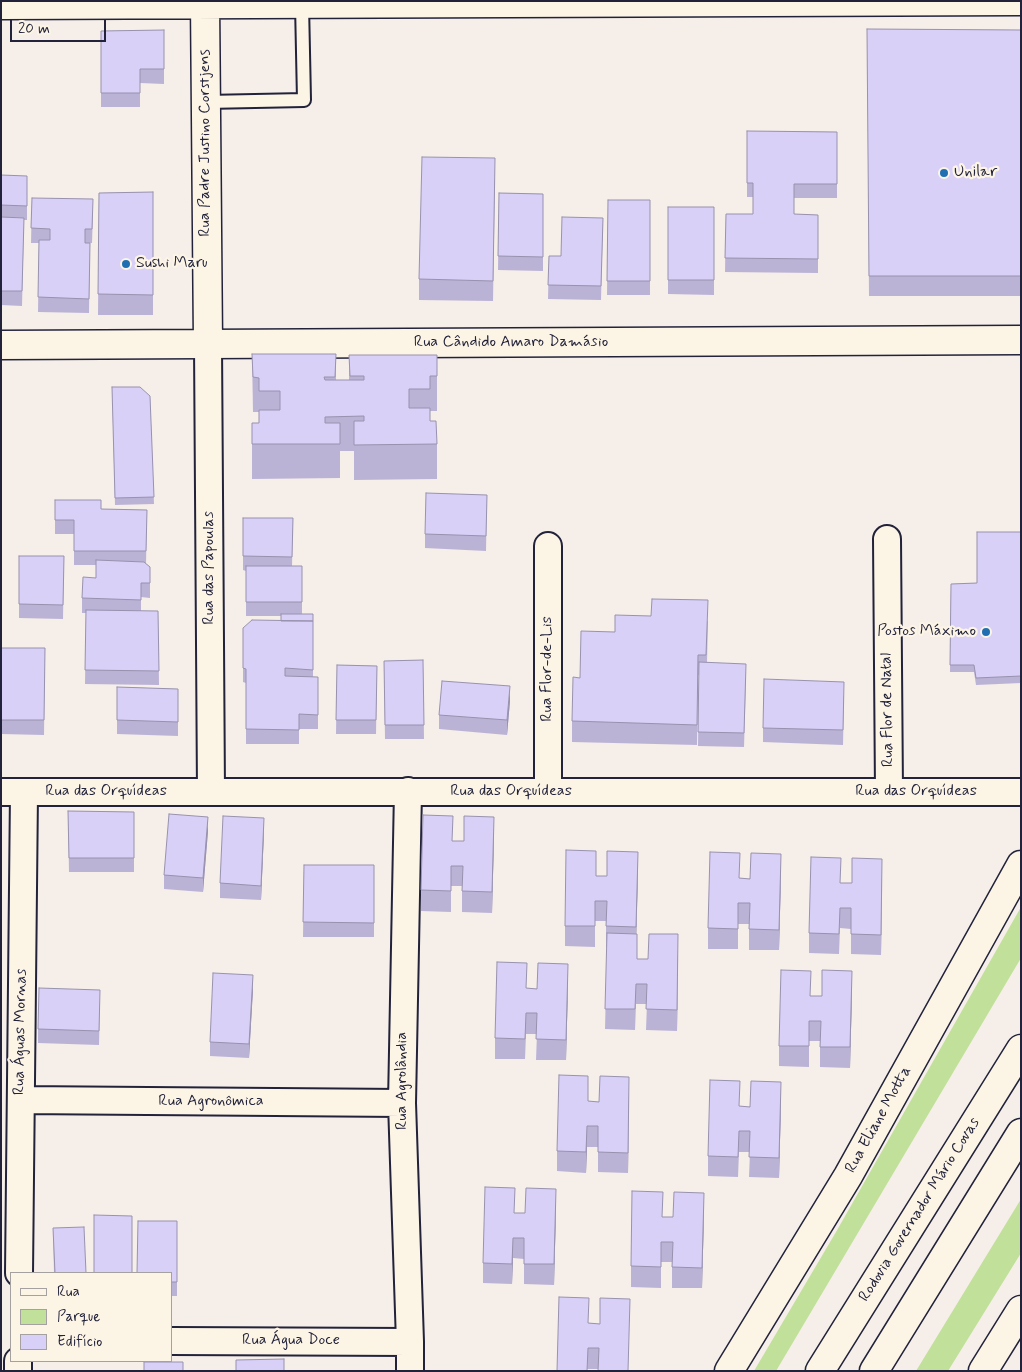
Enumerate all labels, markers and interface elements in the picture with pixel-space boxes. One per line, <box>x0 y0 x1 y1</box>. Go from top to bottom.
scale bar <box>12 10 109 42</box>
text: 20 m <box>18 19 50 39</box>
street label: Rua Padre Justino Corstjens <box>196 49 216 237</box>
place label: Unilar <box>954 163 997 183</box>
marker: Unilar <box>938 167 950 179</box>
place label: Sushi Maru <box>136 254 208 274</box>
marker: Sushi Maru <box>120 258 132 270</box>
street label: Rua Cândido Amaro Damásio <box>414 333 608 353</box>
street label: Rua das Papoulas <box>200 511 220 625</box>
street label: Rua Flor-de-Lis <box>538 616 558 722</box>
place label: Postos Máximo <box>877 622 976 642</box>
marker: Postos Máximo <box>980 626 992 638</box>
street label: Rua Flor de Natal <box>877 653 899 767</box>
street label: Rua das Orquídeas <box>45 782 167 802</box>
street label: Rua das Orquídeas <box>450 782 572 802</box>
street label: Rua das Orquídeas <box>855 782 977 802</box>
street label: Rua Águas Mornas <box>10 969 32 1095</box>
street label: Rua Agrolândia <box>393 1032 413 1130</box>
street label: Rua Eliane Motta <box>842 1063 916 1177</box>
street label: Rua Agronômica <box>158 1092 264 1112</box>
street label: Rodovia Governador Mário Covas <box>855 1114 985 1306</box>
legend <box>10 1272 172 1362</box>
text: Rua <box>57 1282 80 1302</box>
text: Parque <box>57 1307 100 1327</box>
street label: Rua Água Doce <box>242 1331 340 1351</box>
text: Edifício <box>57 1332 102 1352</box>

